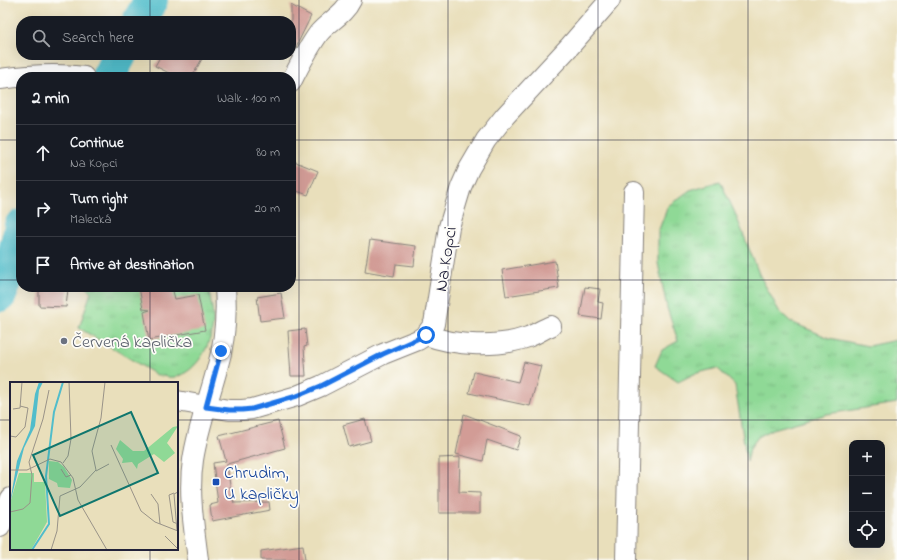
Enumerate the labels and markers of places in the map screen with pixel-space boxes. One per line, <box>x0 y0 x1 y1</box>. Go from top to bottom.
place label: Červená kaplička <box>72 330 192 356</box>
marker: Červená kaplička <box>59 336 69 346</box>
place label: Chrudim, U kapličky <box>224 461 299 508</box>
marker: Chrudim, U kapličky <box>211 477 221 487</box>

